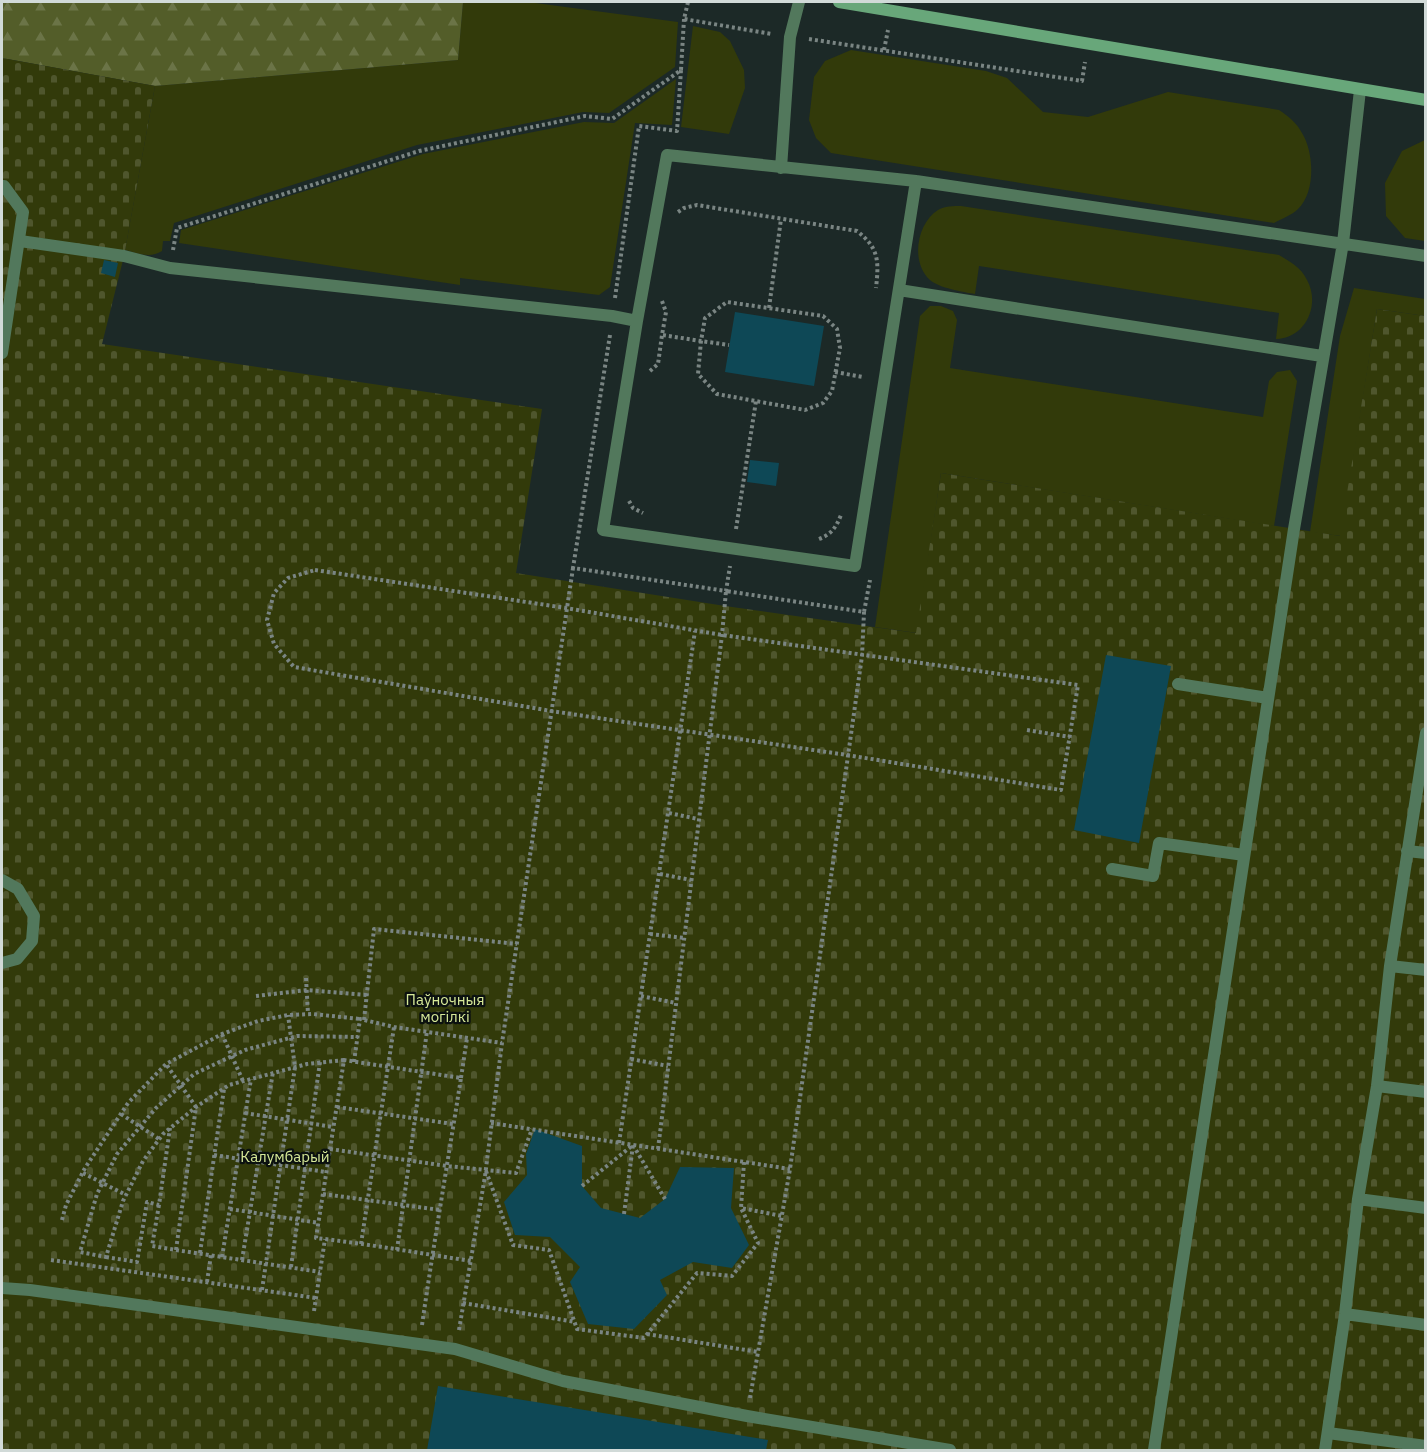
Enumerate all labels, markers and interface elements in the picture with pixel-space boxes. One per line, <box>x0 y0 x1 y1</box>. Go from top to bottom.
park label: Паўночныя могілкі <box>406 990 484 1026</box>
park label: Калумбарый <box>240 1147 330 1166</box>

